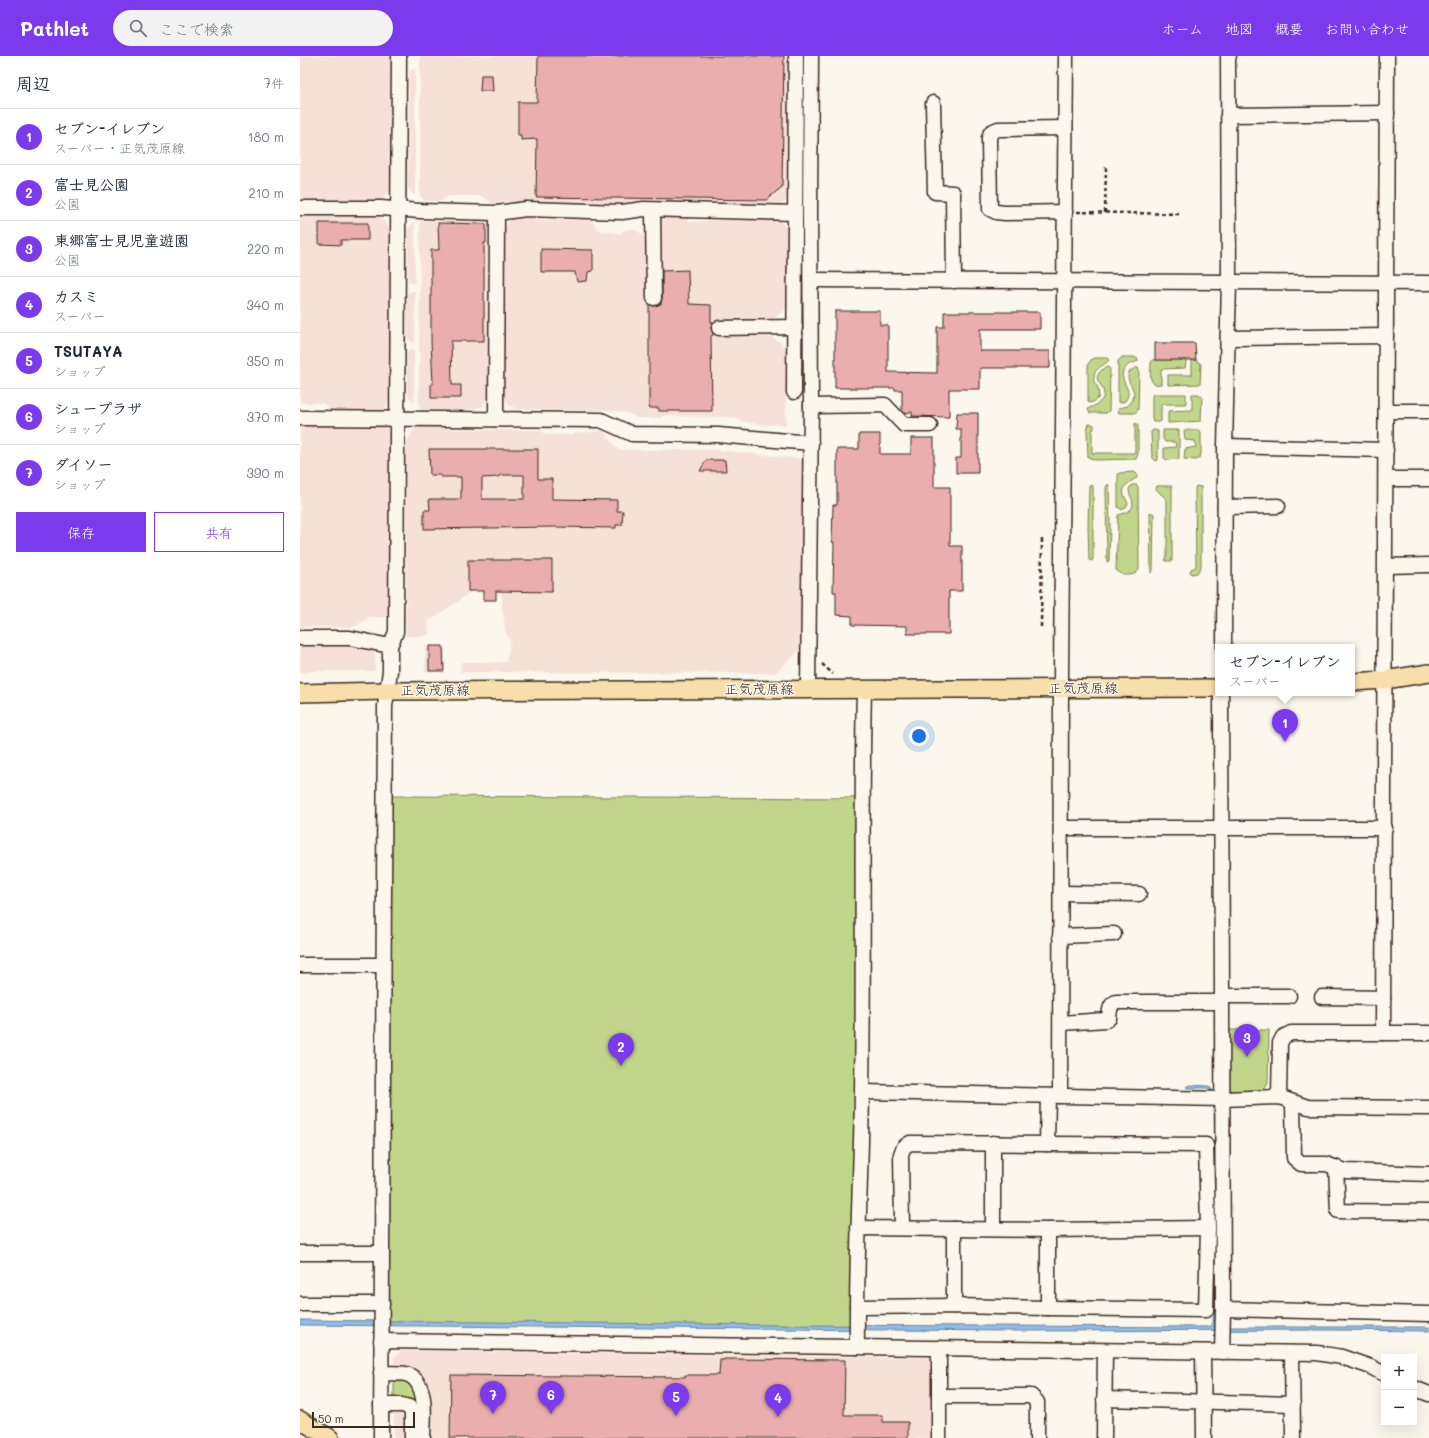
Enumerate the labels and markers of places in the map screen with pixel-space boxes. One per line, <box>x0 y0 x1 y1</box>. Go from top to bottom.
pin: 1 <box>1272 709 1298 742</box>
pin: 3 <box>1234 1024 1260 1057</box>
pin: 2 <box>608 1033 634 1066</box>
pin: 7 <box>480 1381 506 1414</box>
pin: 6 <box>538 1381 564 1414</box>
pin: 5 <box>663 1383 689 1416</box>
pin: 4 <box>765 1384 791 1417</box>

